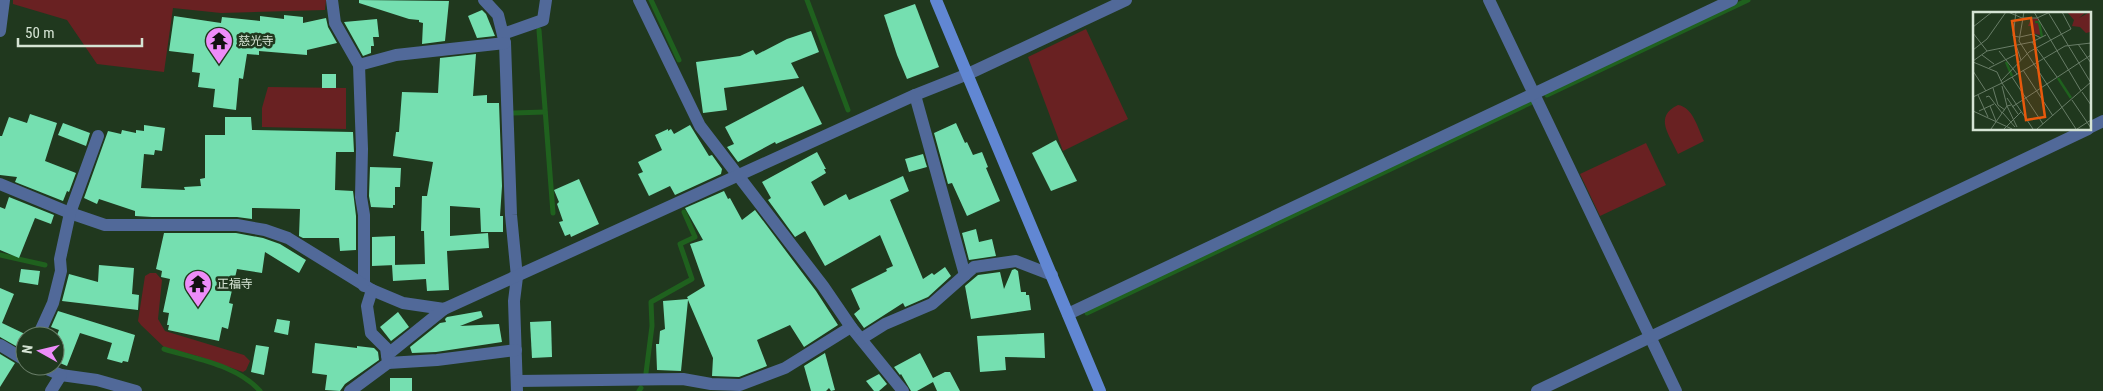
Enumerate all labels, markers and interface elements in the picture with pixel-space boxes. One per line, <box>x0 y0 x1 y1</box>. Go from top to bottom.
inset map <box>1973 12 2090 130</box>
scale bar <box>18 15 141 47</box>
text: 50 m <box>25 24 55 42</box>
temple icon: 慈光寺 <box>204 26 234 65</box>
place label: 慈光寺 <box>238 34 274 48</box>
temple icon: 正福寺 <box>183 269 213 308</box>
place label: 正福寺 <box>217 277 253 291</box>
north arrow <box>15 326 65 376</box>
text: N <box>19 344 36 355</box>

